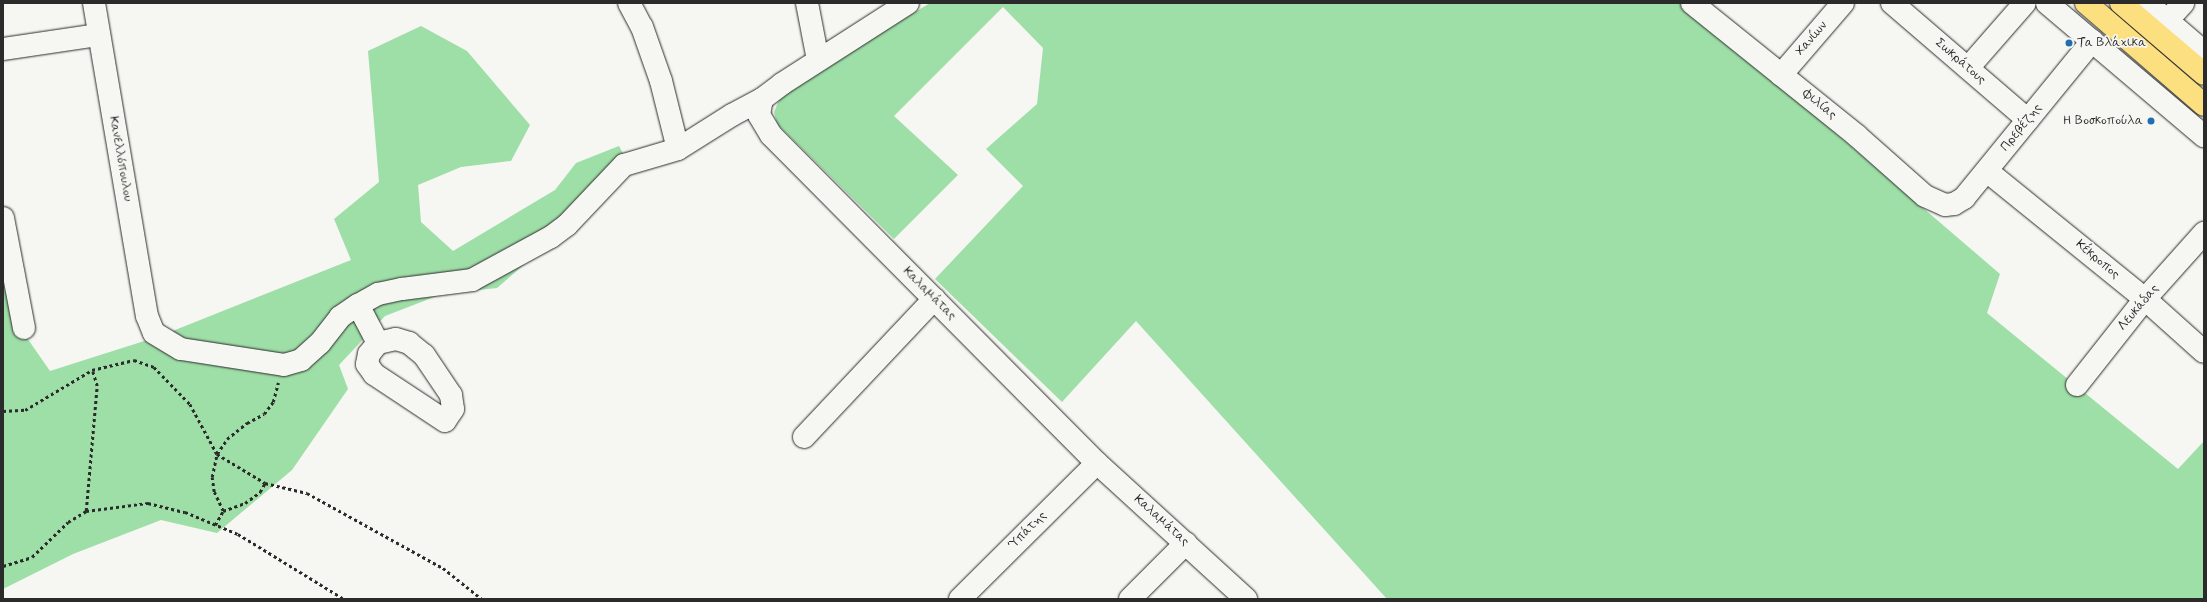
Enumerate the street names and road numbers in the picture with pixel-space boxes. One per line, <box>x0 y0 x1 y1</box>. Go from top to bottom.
street label: Χανίων <box>1793 18 1831 60</box>
street label: Σωκράτους <box>1931 36 1989 88</box>
street label: Φιλίας <box>1799 87 1839 123</box>
street label: Πρεβέζης <box>1998 101 2046 155</box>
street label: Κανελλόπουλου <box>105 115 135 203</box>
street label: Κέκροπος <box>2072 237 2122 283</box>
street label: Καλαμάτας <box>899 264 959 324</box>
street label: Λευκάδας <box>2115 282 2163 334</box>
street label: Καλαμάτας <box>1130 492 1192 550</box>
street label: Ύπάτης <box>1006 509 1050 553</box>

